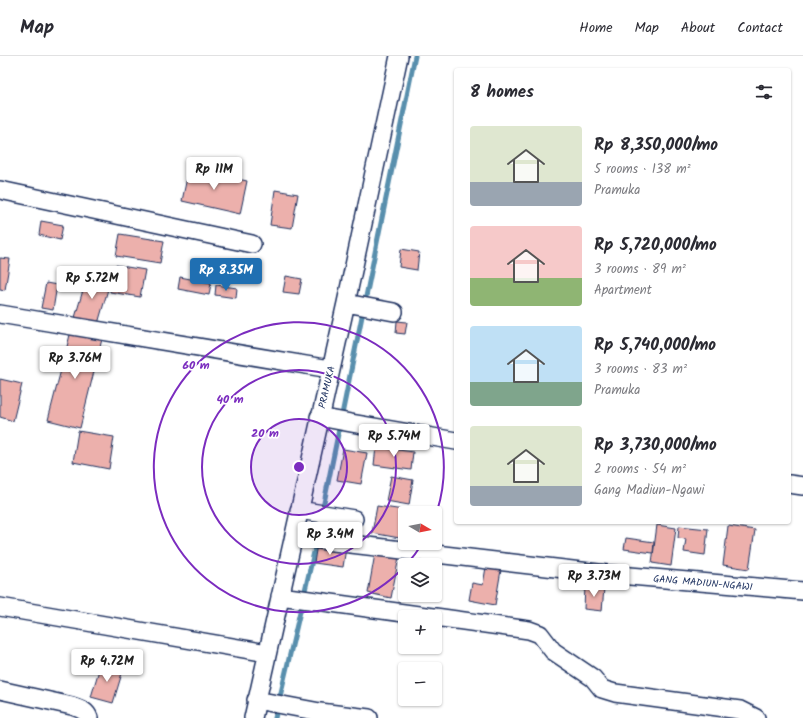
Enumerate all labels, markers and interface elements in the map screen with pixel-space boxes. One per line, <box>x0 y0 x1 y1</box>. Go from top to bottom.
text: Map <box>20 13 54 43</box>
text: Home <box>579 17 613 39</box>
text: Map <box>635 17 659 39</box>
text: About <box>681 17 715 39</box>
text: Contact <box>737 17 783 39</box>
text: 8 homes <box>470 79 534 106</box>
icon: filters <box>753 81 775 103</box>
text: Rp 8,350,000/mo <box>594 132 718 159</box>
icon: home <box>502 142 550 190</box>
pin: Rp 11M <box>181 157 247 191</box>
text: Rp 11M <box>195 159 233 180</box>
text: 5 rooms · 138 m² <box>594 159 691 180</box>
text: Pramuka <box>594 180 640 201</box>
text: Rp 5,720,000/mo <box>594 232 717 259</box>
icon: home <box>502 242 550 290</box>
pin: Rp 8.35M <box>185 258 267 292</box>
text: 3 rooms · 89 m² <box>594 259 686 280</box>
text: Rp 8.35M <box>199 260 253 281</box>
pin: Rp 5.72M <box>51 266 133 300</box>
text: Rp 5.72M <box>65 268 119 289</box>
text: Apartment <box>594 280 652 301</box>
text: Rp 5,740,000/mo <box>594 332 716 359</box>
icon: home <box>502 342 550 390</box>
pin: Rp 3.76M <box>34 346 116 380</box>
text: Rp 3.76M <box>48 348 102 369</box>
text: 60 m <box>182 356 210 375</box>
text: 3 rooms · 83 m² <box>594 359 687 380</box>
street label: PRAMUKA <box>314 364 340 410</box>
text: Pramuka <box>594 380 640 401</box>
text: 40 m <box>216 390 244 409</box>
text: 20 m <box>251 424 279 443</box>
pin: Rp 5.74M <box>353 424 435 458</box>
text: Rp 5.74M <box>368 426 420 447</box>
text: Rp 3,730,000/mo <box>594 432 717 459</box>
icon: home <box>502 442 550 490</box>
text: 2 rooms · 54 m² <box>594 459 686 480</box>
centre of rings <box>292 460 306 474</box>
text: Gang Madiun-Ngawi <box>594 480 704 501</box>
north arrow <box>398 506 442 550</box>
map controls <box>398 506 442 706</box>
pin: Rp 3.4M <box>293 522 367 556</box>
text: Rp 3.4M <box>307 524 353 545</box>
button: layers <box>398 558 442 602</box>
pin: Rp 3.73M <box>553 564 635 598</box>
text: Rp 3.73M <box>567 566 621 587</box>
street label: GANG MADIUN-NGAWI <box>652 571 753 595</box>
button: + <box>398 610 442 654</box>
pin: Rp 4.72M <box>66 649 148 683</box>
text: Rp 4.72M <box>80 651 134 672</box>
button: − <box>398 662 442 706</box>

